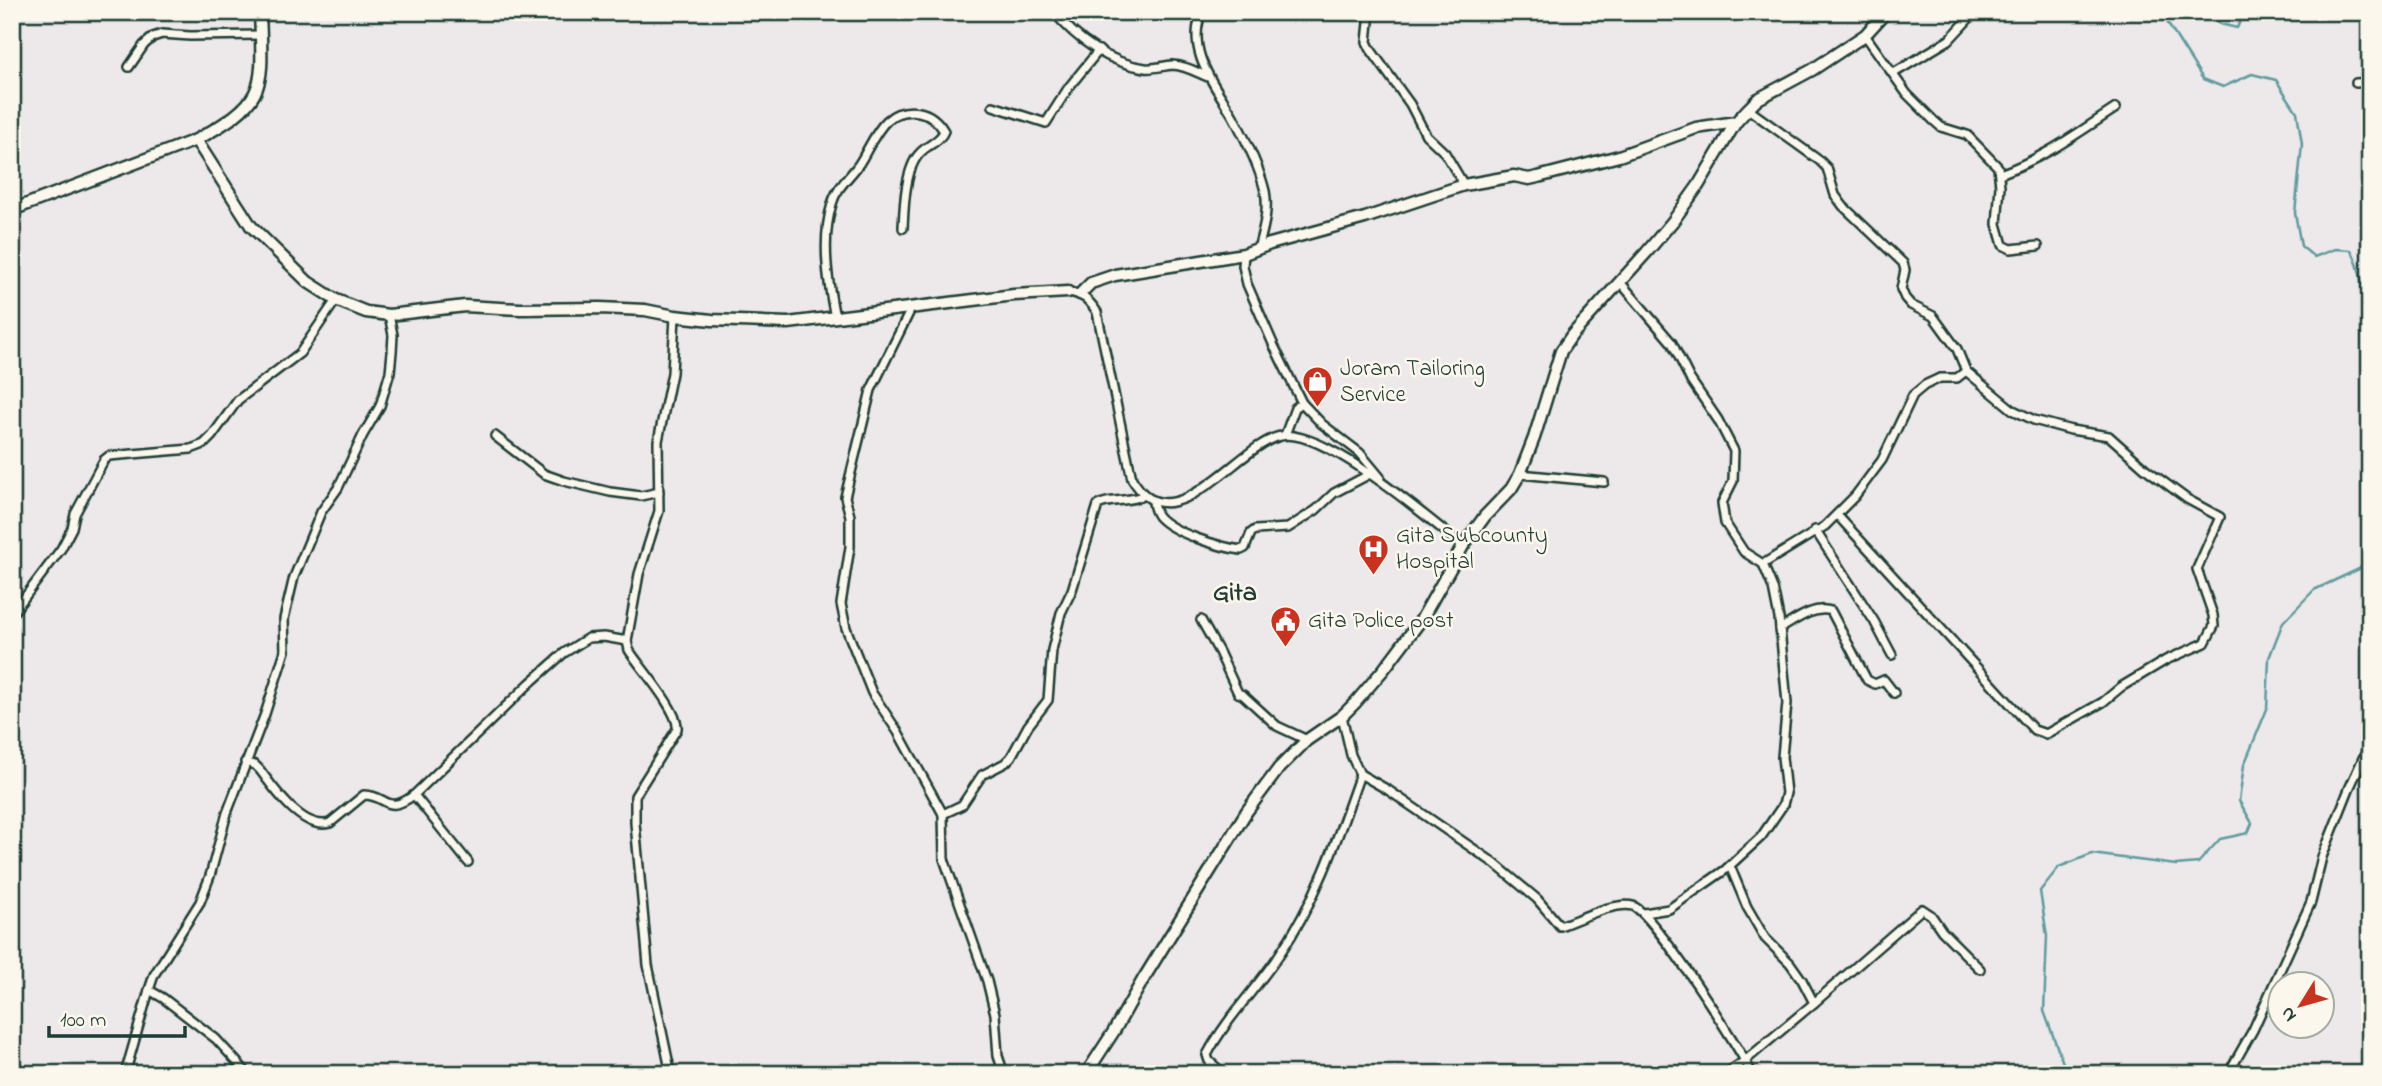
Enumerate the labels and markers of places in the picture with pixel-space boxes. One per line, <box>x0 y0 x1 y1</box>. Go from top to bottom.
place label: Joram Tailoring Service <box>1340 353 1485 412</box>
shop icon: Joram Tailoring Service <box>1300 365 1334 409</box>
place label: Gita Subcounty Hospital <box>1396 520 1548 579</box>
hospital icon: Gita Subcounty Hospital <box>1356 532 1390 576</box>
public building icon: Gita Police post <box>1268 604 1302 648</box>
place label: Gita Police post <box>1308 605 1454 638</box>

